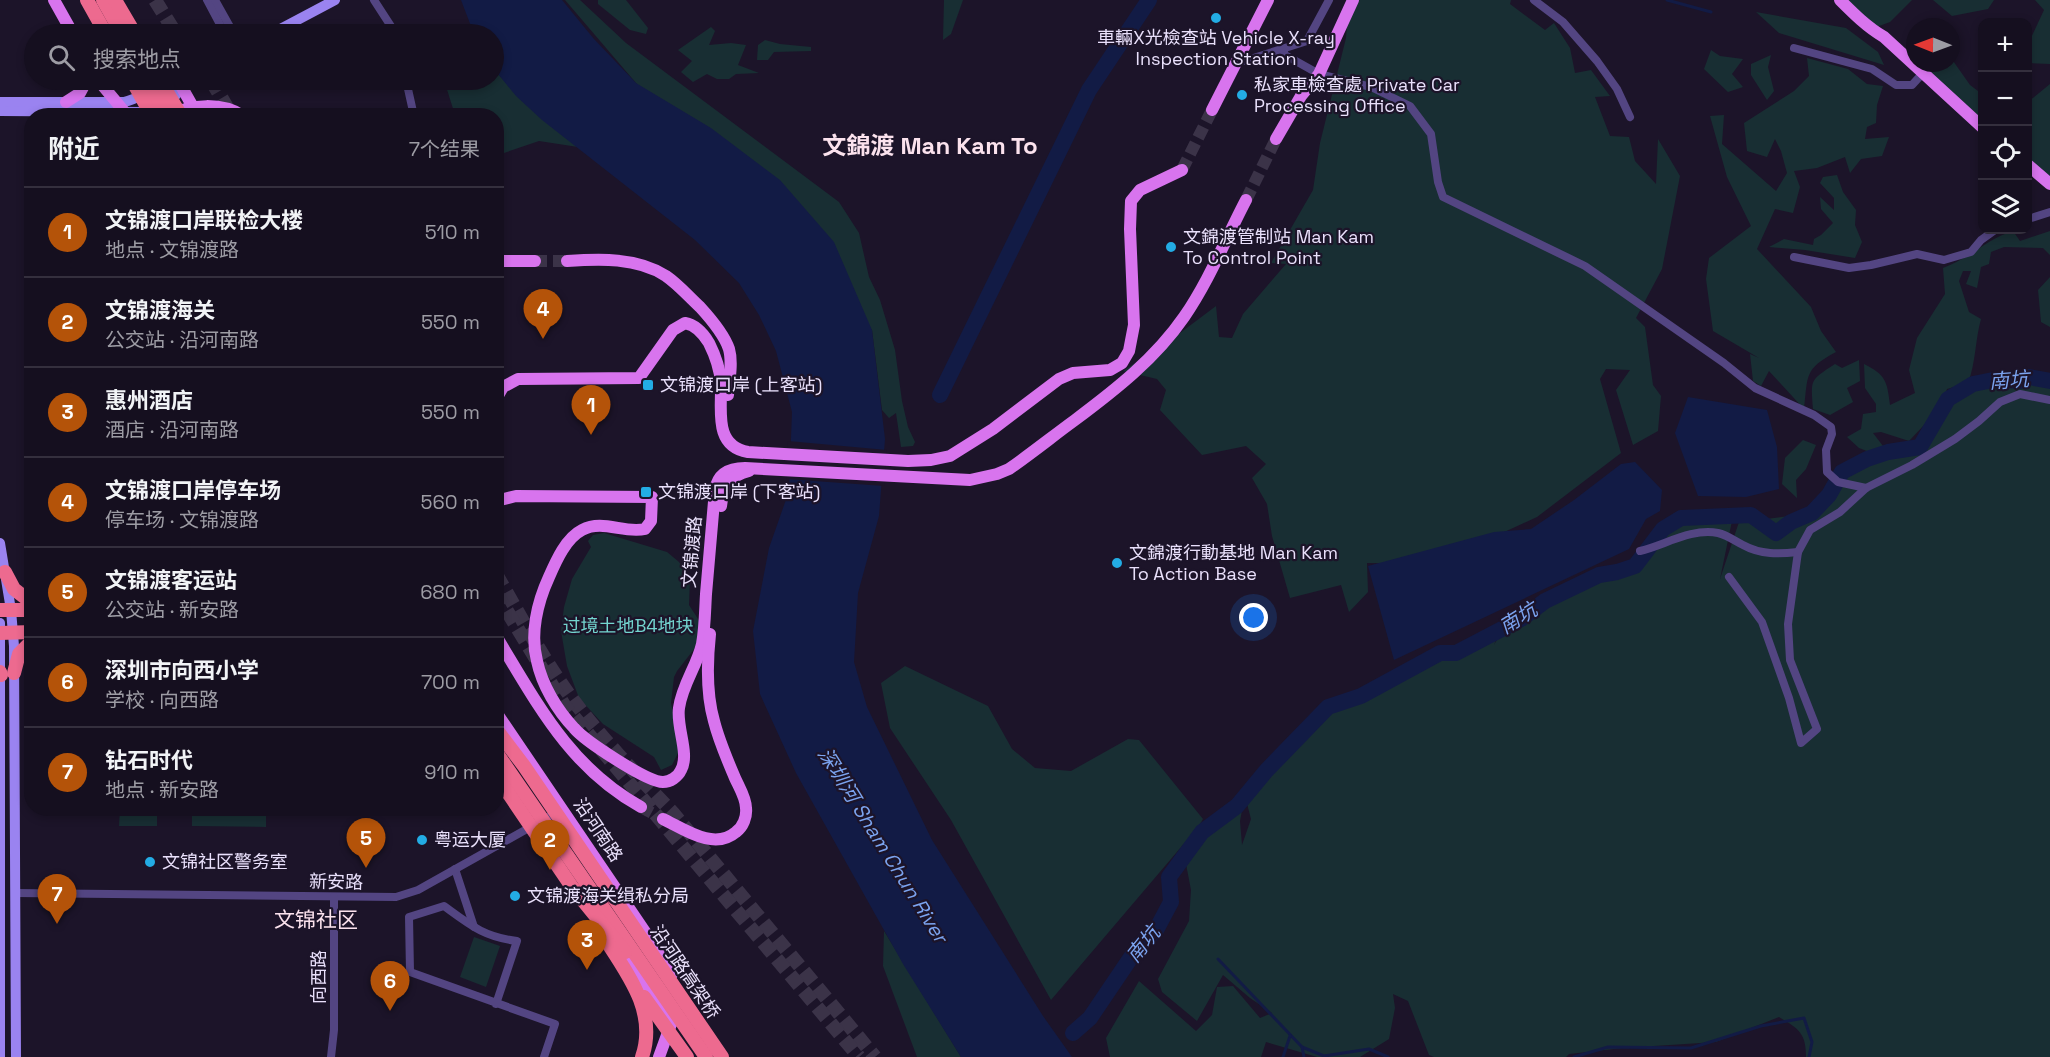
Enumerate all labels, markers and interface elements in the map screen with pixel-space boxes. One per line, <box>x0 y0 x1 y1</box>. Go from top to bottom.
marker: 車輛X光檢查站 Vehicle X-ray Inspection Station <box>1209 11 1223 25</box>
north arrow <box>1906 18 1960 72</box>
map controls <box>1978 18 2032 234</box>
button: + <box>1978 18 2032 72</box>
search box <box>24 24 504 90</box>
place label: 車輛X光檢查站 Vehicle X-ray Inspection Station <box>1097 26 1335 70</box>
icon: search <box>45 41 78 74</box>
text: 搜索地点 <box>93 45 181 73</box>
button: − <box>1978 72 2032 126</box>
place label: 私家車檢查處 Private Car Processing Office <box>1254 73 1460 117</box>
marker: 私家車檢查處 Private Car Processing Office <box>1235 88 1249 102</box>
button: locate <box>1978 126 2032 180</box>
district label: 文錦渡 Man Kam To <box>822 130 1038 161</box>
text: 附近 <box>48 132 100 166</box>
text: 7个结果 <box>409 136 480 162</box>
button: layers <box>1978 180 2032 234</box>
text: 文锦渡口岸联检大楼 <box>105 206 303 234</box>
text: 1 <box>63 219 72 245</box>
text: 510 m <box>425 219 480 245</box>
place label: 文錦渡管制站 Man Kam To Control Point <box>1183 225 1374 269</box>
text: 地点 · 文锦渡路 <box>105 237 239 263</box>
marker: 文錦渡管制站 Man Kam To Control Point <box>1164 240 1178 254</box>
pin: 4 <box>524 290 562 339</box>
text: 文锦渡海关 <box>105 296 215 324</box>
text: 2 <box>62 309 73 335</box>
text: 550 m <box>421 309 480 335</box>
text: 公交站 · 沿河南路 <box>105 327 259 353</box>
water label: 南坑 <box>1988 365 2033 394</box>
place label: 文锦渡口岸 (上客站) <box>660 373 822 396</box>
marker: 文锦渡口岸 (上客站) <box>641 378 655 392</box>
text: 惠州酒店 <box>105 386 193 414</box>
pin: 1 <box>572 386 610 435</box>
text: 3 <box>61 399 74 425</box>
text: 550 m <box>421 399 480 425</box>
text: 酒店 · 沿河南路 <box>105 417 239 443</box>
text: 文锦渡口岸停车场 <box>105 476 281 504</box>
place label: 文锦渡口岸 (下客站) <box>658 480 820 503</box>
marker: 文锦渡口岸 (下客站) <box>639 485 653 499</box>
text: 4 <box>61 489 74 515</box>
text: 560 m <box>421 489 480 515</box>
text: 停车场 · 文锦渡路 <box>105 507 259 533</box>
street label: 文锦渡路 <box>677 515 706 589</box>
place label: 文錦渡行動基地 Man Kam To Action Base <box>1129 541 1338 585</box>
marker: 文錦渡行動基地 Man Kam To Action Base <box>1110 556 1124 570</box>
text: 文锦渡客运站 <box>105 566 237 594</box>
text: 5 <box>62 579 74 605</box>
text: 680 m <box>420 579 480 605</box>
water label: 南坑 <box>1494 595 1544 640</box>
text: 公交站 · 新安路 <box>105 597 239 623</box>
your location <box>1239 603 1268 632</box>
park label: 过境土地B4地块 <box>562 614 694 637</box>
text: 深圳市向西小学 <box>105 656 259 684</box>
text: 6 <box>61 669 74 695</box>
text: 700 m <box>421 669 480 695</box>
text: 学校 · 向西路 <box>105 687 219 713</box>
water label: 深圳河 Sham Chun River <box>812 743 955 950</box>
text: 钻石时代 <box>105 746 193 774</box>
text: 7 <box>62 759 73 785</box>
text: 910 m <box>424 759 480 785</box>
text: 地点 · 新安路 <box>105 777 219 803</box>
street label: 沿河南路 <box>569 793 628 866</box>
pin: 5 <box>346 818 386 868</box>
pin: 2 <box>530 820 570 870</box>
place label: 粤运大厦 <box>434 828 506 851</box>
marker: 粤运大厦 <box>415 833 429 847</box>
place label: 文锦社区警务室 <box>162 850 288 873</box>
marker: 文锦社区警务室 <box>143 855 157 869</box>
street label: 新安路 <box>309 870 363 893</box>
pin: 7 <box>38 874 76 924</box>
place label: 文锦渡海关缉私分局 <box>527 884 689 907</box>
marker: 文锦渡海关缉私分局 <box>508 889 522 903</box>
district label: 文锦社区 <box>274 906 358 933</box>
water label: 南坑 <box>1120 918 1168 968</box>
pin: 3 <box>568 920 606 970</box>
street label: 沿河路高架桥 <box>646 921 725 1023</box>
street label: 向西路 <box>307 950 330 1004</box>
pin: 6 <box>370 962 410 1011</box>

